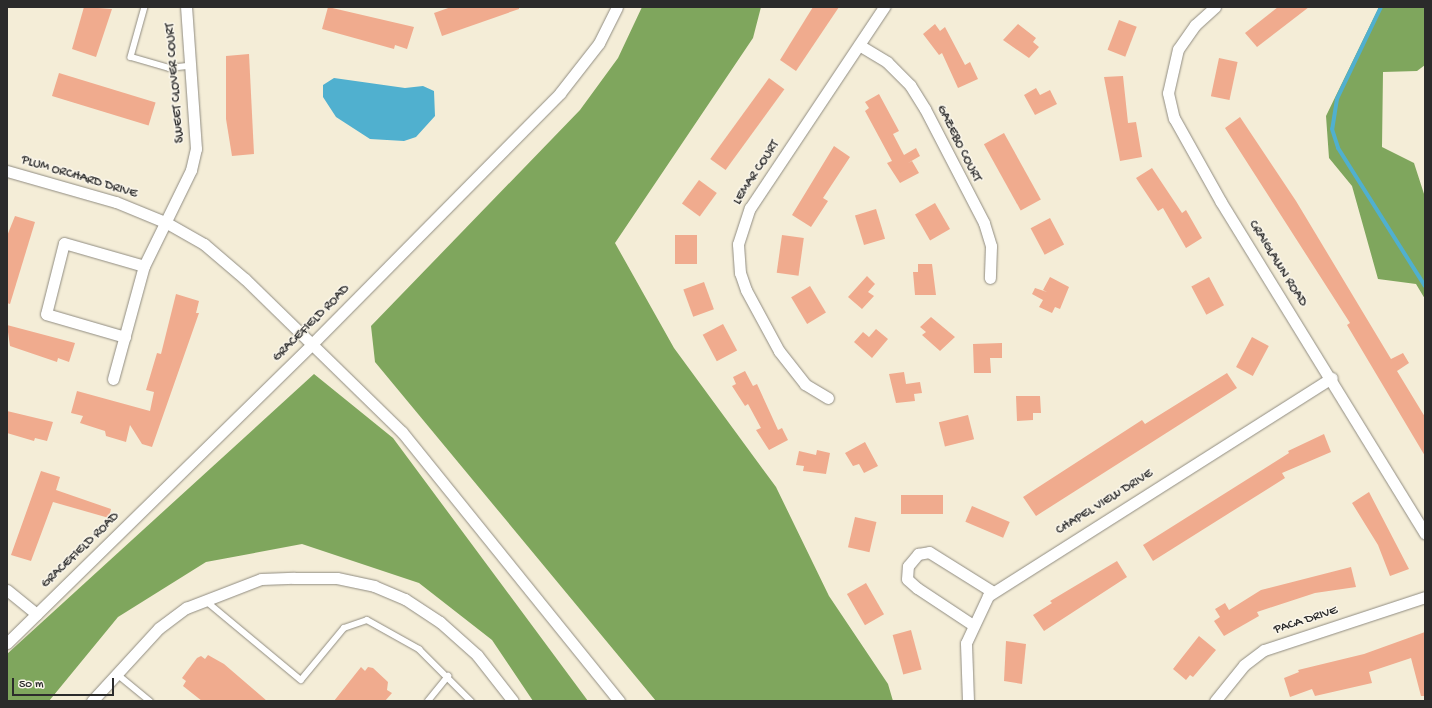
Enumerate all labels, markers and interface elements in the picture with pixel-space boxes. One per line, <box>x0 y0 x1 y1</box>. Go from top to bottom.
street label: SWEET CLOVER COURT <box>163 22 189 144</box>
street label: GAZEBO COURT <box>932 103 984 185</box>
street label: LEMAR COURT <box>730 138 784 208</box>
street label: PLUM ORCHARD DRIVE <box>19 153 139 203</box>
street label: CRAIGLAWN ROAD <box>1244 218 1310 310</box>
street label: GRACEFIELD ROAD <box>270 282 354 366</box>
street label: CHAPEL VIEW DRIVE <box>1054 467 1156 539</box>
street label: GRACEFIELD ROAD <box>39 510 123 592</box>
street label: PACA DRIVE <box>1272 603 1340 639</box>
scale bar <box>14 670 116 696</box>
text: 50 m <box>19 678 44 692</box>

